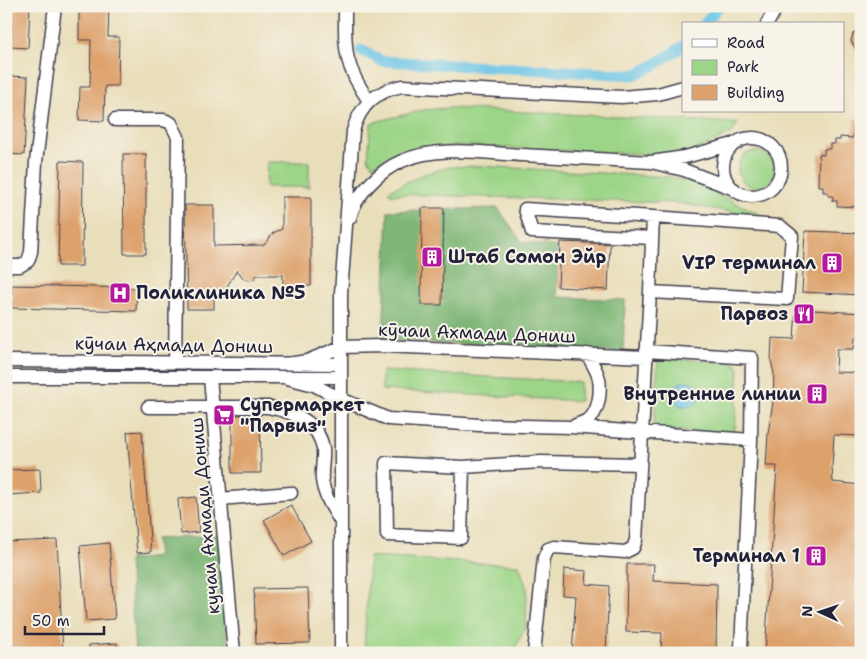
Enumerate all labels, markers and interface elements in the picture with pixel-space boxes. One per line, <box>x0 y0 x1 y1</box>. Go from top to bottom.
legend <box>682 22 844 112</box>
text: Road <box>727 33 765 53</box>
text: Park <box>727 57 759 77</box>
text: Building <box>727 83 784 103</box>
building icon: Штаб Сомон Эйр <box>420 245 444 269</box>
place label: Штаб Сомон Эйр <box>448 245 606 269</box>
place label: VIP терминал <box>682 251 816 275</box>
building icon: VIP терминал <box>820 251 844 275</box>
hospital icon: Поликлиника №5 <box>108 281 132 305</box>
place label: Поликлиника №5 <box>136 281 305 305</box>
place label: Парвоз <box>721 302 788 326</box>
restaurant icon: Парвоз <box>792 302 816 326</box>
street label: кӯчаи Ахмади Дониш <box>378 318 576 348</box>
street label: кӯчаи Аҳмади Дониш <box>75 331 273 359</box>
place label: Внутренние линии <box>624 382 802 406</box>
building icon: Внутренние линии <box>805 382 829 406</box>
place label: Супермаркет "Парвиз" <box>240 393 365 438</box>
supermarket icon: Супермаркет "Парвиз" <box>212 403 236 427</box>
street label: кучаи Ахмади Дониш <box>184 417 226 615</box>
place label: Терминал 1 <box>693 544 800 568</box>
building icon: Терминал 1 <box>804 544 828 568</box>
north arrow <box>794 586 844 636</box>
scale bar <box>25 604 104 636</box>
text: N <box>798 605 816 617</box>
text: 50 m <box>32 611 70 631</box>

